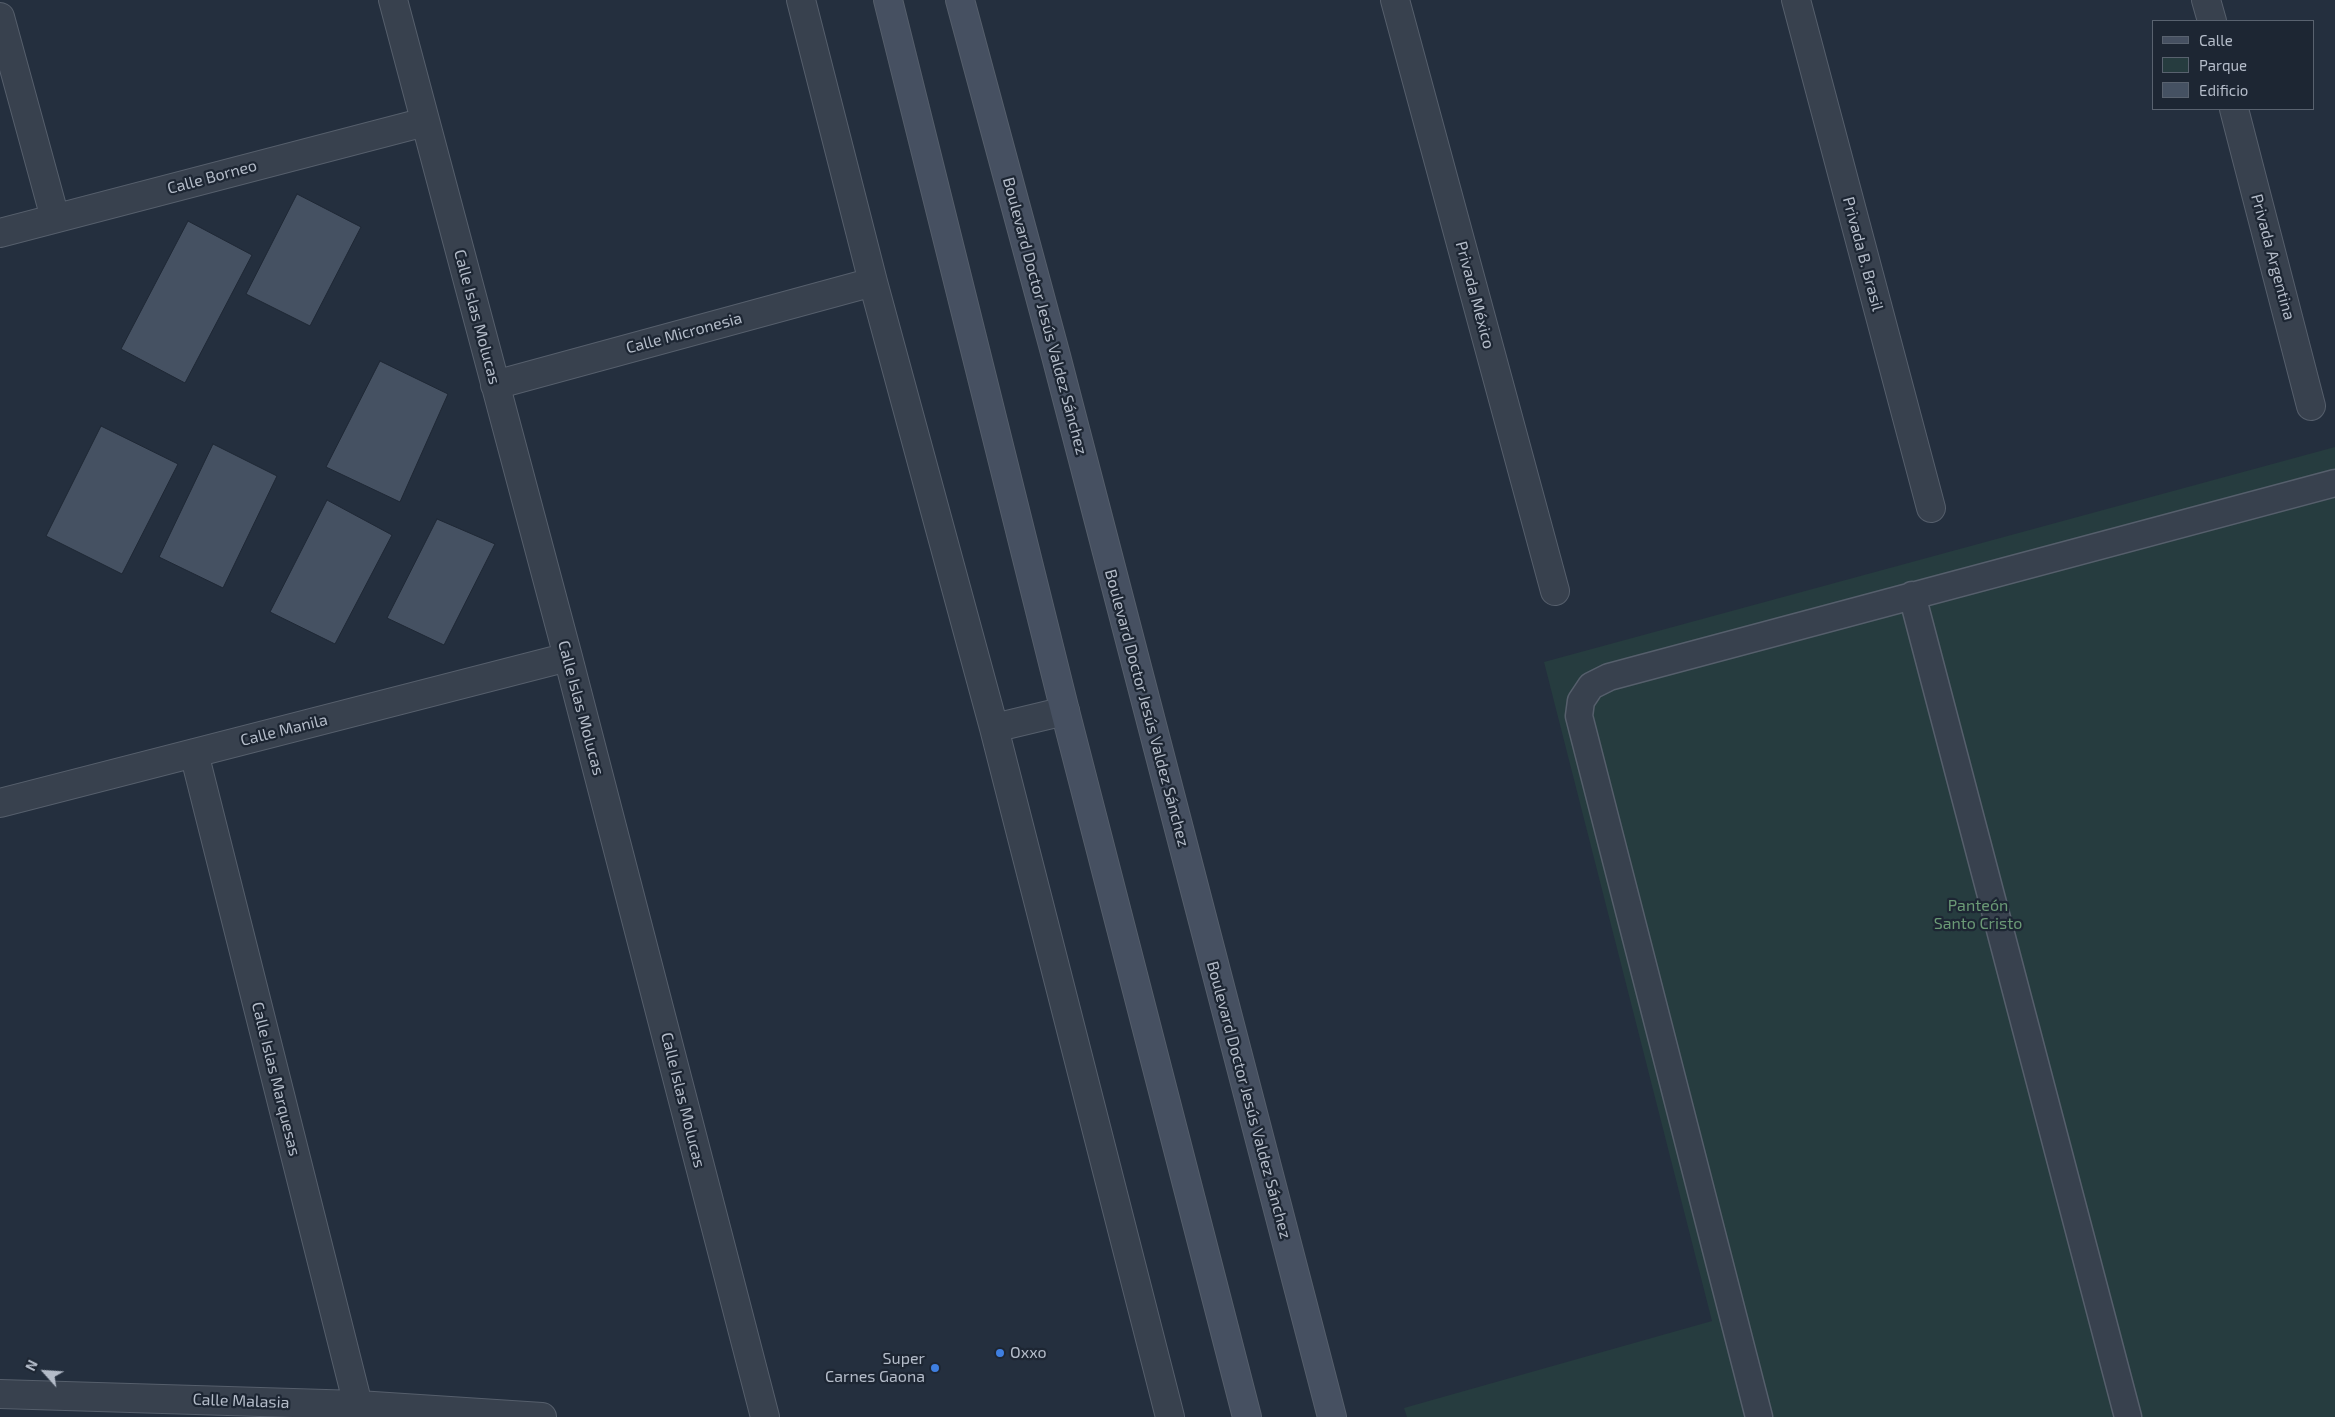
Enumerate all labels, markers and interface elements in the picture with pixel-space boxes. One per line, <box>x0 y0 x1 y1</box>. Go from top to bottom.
legend <box>2152 20 2315 110</box>
text: Calle <box>2199 31 2233 49</box>
text: Parque <box>2199 56 2247 74</box>
text: Edificio <box>2199 81 2248 99</box>
street label: Calle Borneo <box>165 156 259 198</box>
street label: Boulevard Doctor Jesús Valdez Sánchez <box>999 175 1091 457</box>
street label: Privada Argentina <box>2247 192 2299 322</box>
street label: Privada B. Brasil <box>1839 195 1887 313</box>
street label: Privada México <box>1451 239 1499 351</box>
street label: Calle Islas Molucas <box>450 247 504 387</box>
street label: Calle Micronesia <box>624 308 744 358</box>
street label: Boulevard Doctor Jesús Valdez Sánchez <box>1101 567 1193 849</box>
street label: Calle Islas Molucas <box>554 638 608 778</box>
street label: Calle Manila <box>238 710 330 750</box>
park label: Panteón Santo Cristo <box>1934 896 2022 934</box>
street label: Boulevard Doctor Jesús Valdez Sánchez <box>1203 959 1295 1241</box>
street label: Calle Islas Marquesas <box>248 1000 304 1158</box>
street label: Calle Islas Molucas <box>657 1030 709 1170</box>
place label: Oxxo <box>1010 1343 1046 1363</box>
north arrow <box>20 1347 70 1397</box>
marker: Oxxo <box>994 1347 1006 1359</box>
place label: Super Carnes Gaona <box>825 1349 925 1387</box>
text: N <box>21 1357 41 1373</box>
marker: Super Carnes Gaona <box>929 1362 941 1374</box>
street label: Calle Malasia <box>192 1390 290 1412</box>

